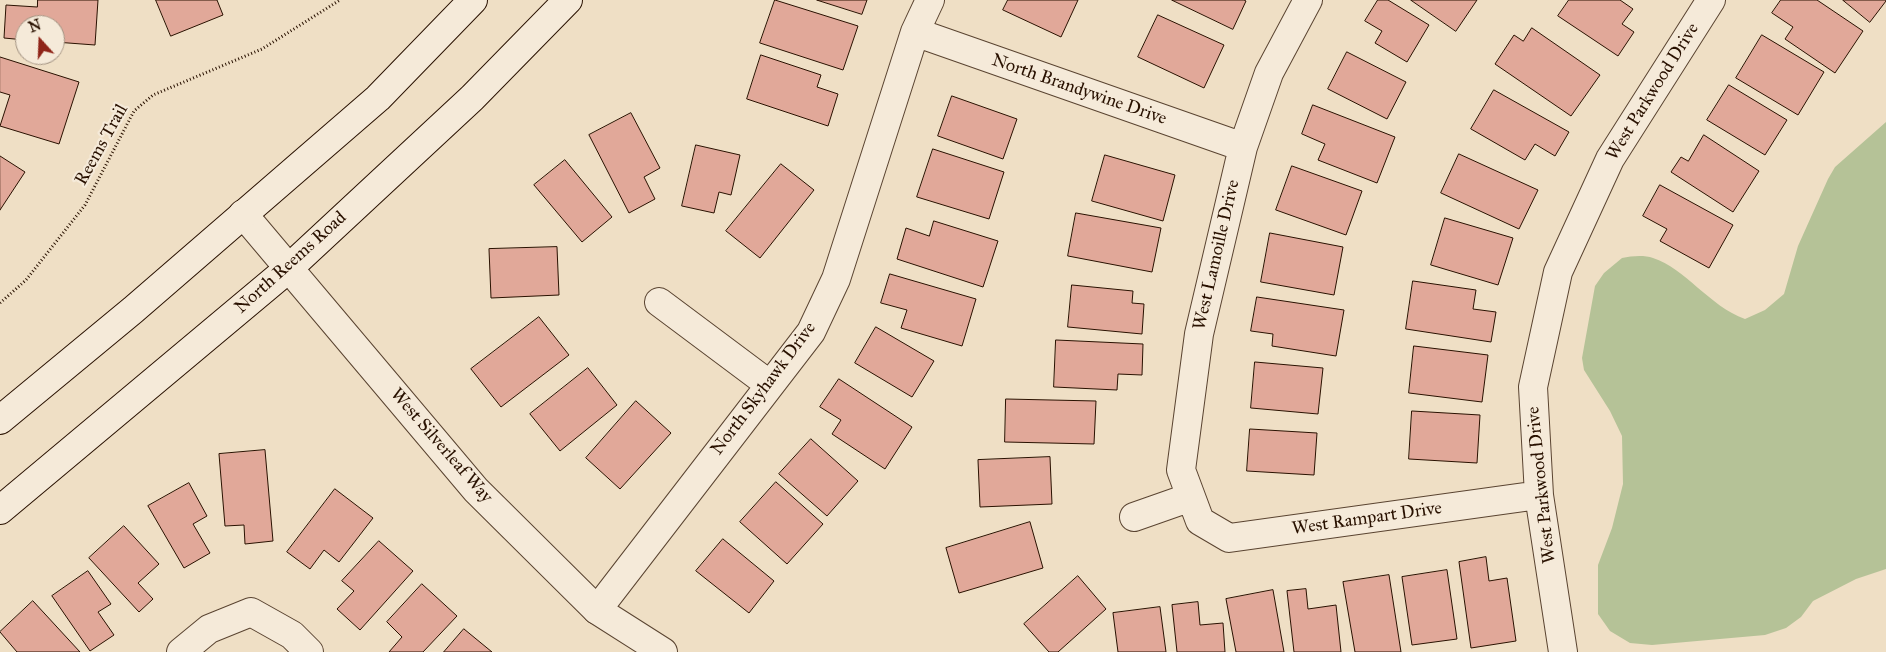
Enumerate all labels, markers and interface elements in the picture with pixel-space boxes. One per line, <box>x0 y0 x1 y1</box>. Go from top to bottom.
north arrow <box>15 15 65 65</box>
text: N <box>27 16 44 36</box>
street label: West Parkwood Drive <box>1602 19 1704 165</box>
street label: North Brandywine Drive <box>989 50 1169 130</box>
street label: Reems Trail <box>71 101 133 189</box>
street label: West Lamoille Drive <box>1189 178 1245 332</box>
street label: North Reems Road <box>231 207 351 319</box>
street label: North Skyhawk Drive <box>707 318 821 460</box>
street label: West Silverleaf Way <box>385 384 497 508</box>
street label: West Parkwood Drive <box>1523 405 1561 565</box>
street label: West Rampart Drive <box>1291 498 1443 540</box>

